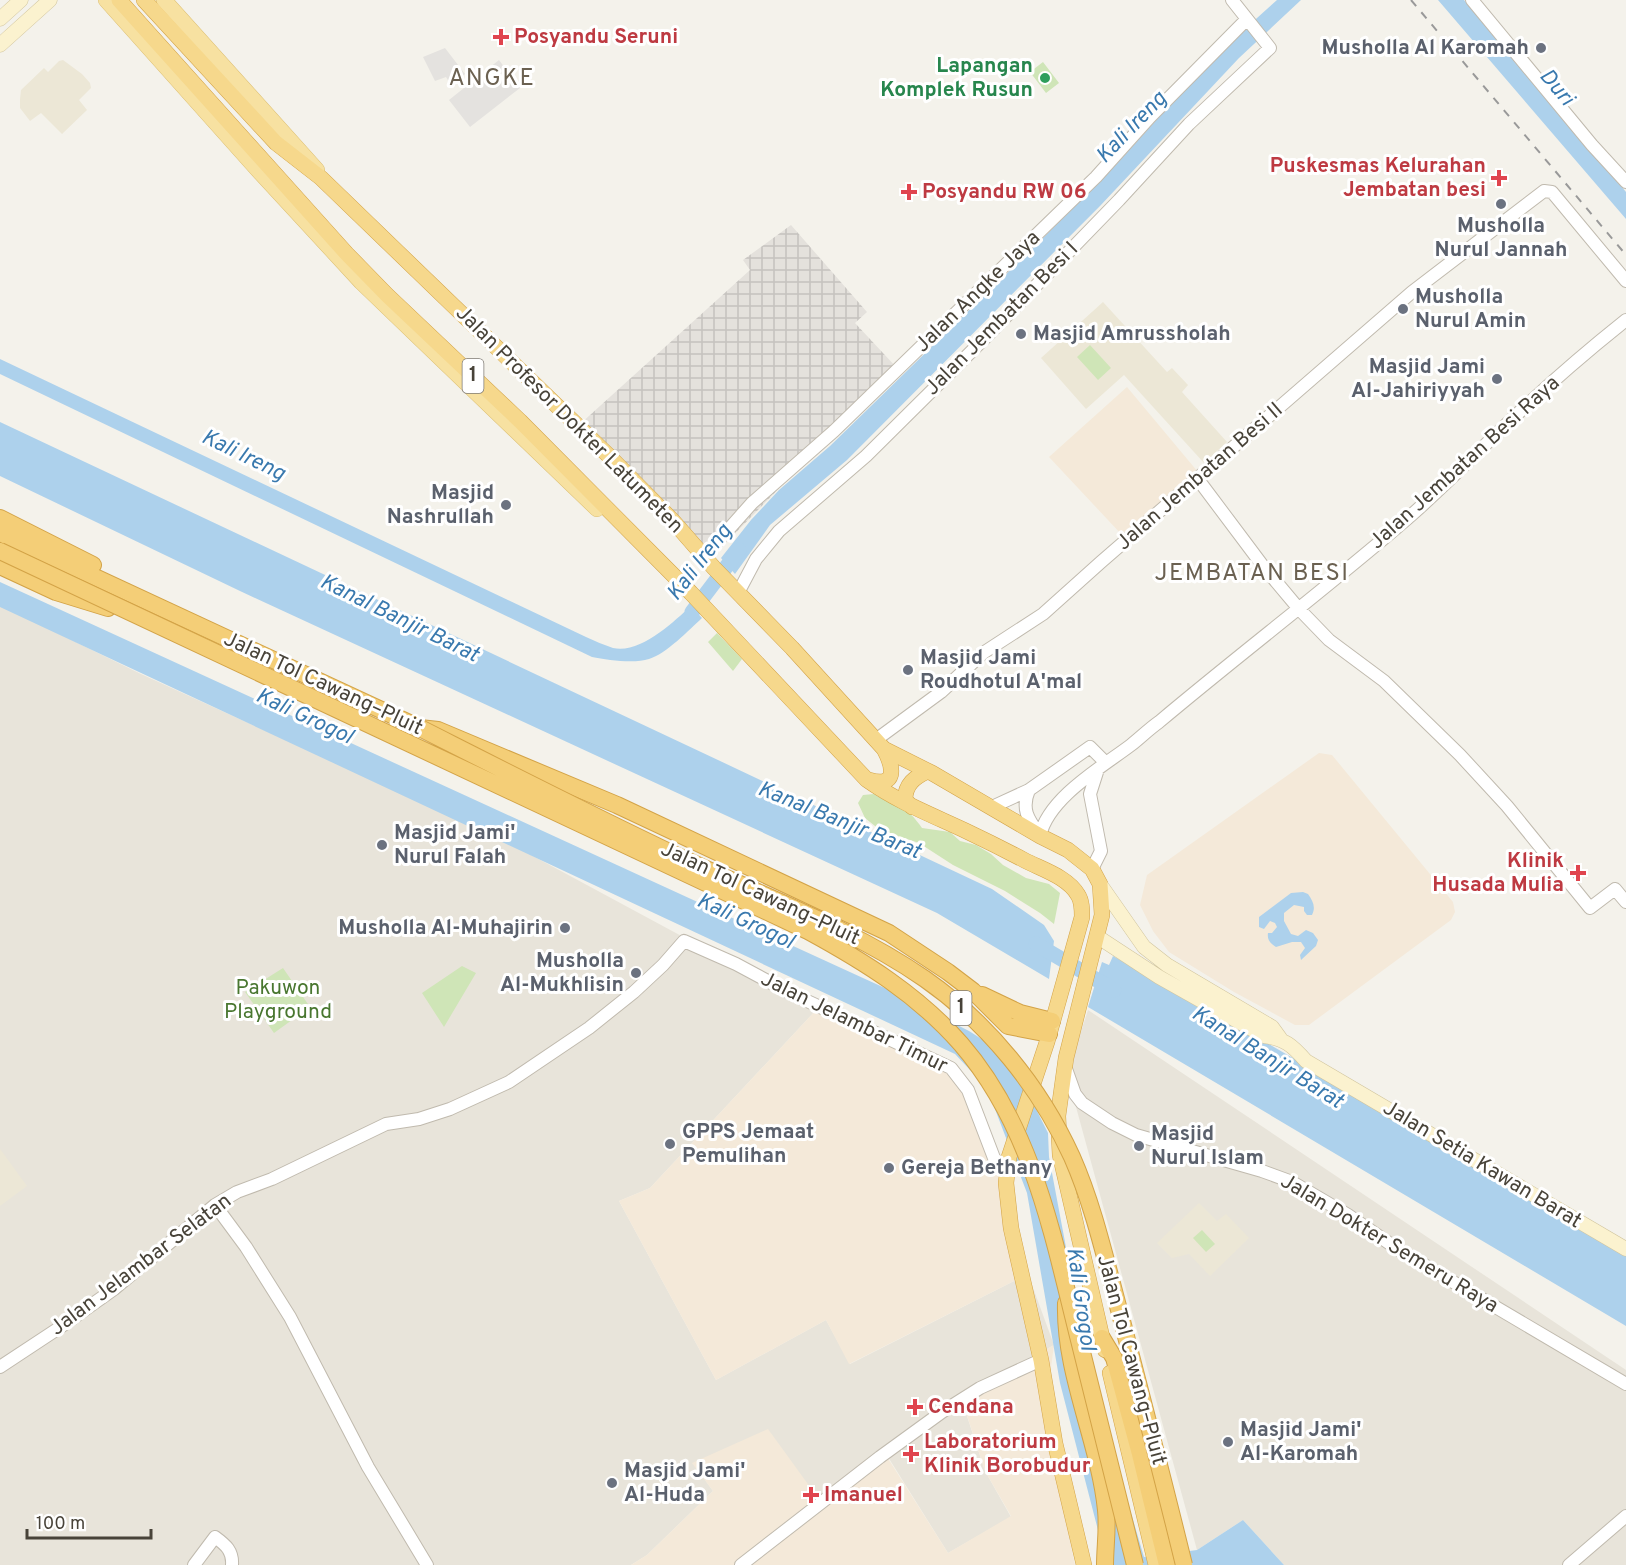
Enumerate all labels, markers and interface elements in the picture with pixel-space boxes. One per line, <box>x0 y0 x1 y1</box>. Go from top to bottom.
place label: Posyandu Seruni <box>514 24 678 51</box>
marker: Posyandu Seruni <box>492 28 510 46</box>
place label: Musholla Al Karomah <box>1321 35 1529 62</box>
marker: Musholla Al Karomah <box>1534 41 1548 55</box>
place label: Lapangan Komplek Rusun <box>880 53 1033 104</box>
district label: ANGKE <box>448 64 536 94</box>
water label: Duri <box>1533 64 1580 113</box>
marker: Lapangan Komplek Rusun <box>1038 71 1052 85</box>
water label: Kali Ireng <box>1091 86 1174 170</box>
place label: Puskesmas Kelurahan Jembatan besi <box>1270 153 1486 204</box>
marker: Puskesmas Kelurahan Jembatan besi <box>1490 169 1508 187</box>
place label: Posyandu RW 06 <box>922 179 1087 206</box>
marker: Posyandu RW 06 <box>900 183 918 201</box>
marker: Musholla Nurul Jannah <box>1494 197 1508 211</box>
place label: Musholla Nurul Jannah <box>1435 213 1567 264</box>
street label: Jalan Angke Jaya <box>909 225 1047 359</box>
street label: Jalan Jembatan Besi I <box>919 236 1085 402</box>
place label: Musholla Nurul Amin <box>1415 284 1526 335</box>
street label: Jalan Profesor Dokter Latumeten <box>449 300 689 540</box>
marker: Musholla Nurul Amin <box>1396 302 1410 316</box>
place label: Masjid Amrussholah <box>1033 321 1231 348</box>
marker: Masjid Amrussholah <box>1014 327 1028 341</box>
place label: Masjid Jami Al-Jahiriyyah <box>1351 354 1485 405</box>
road number: 1 <box>462 359 484 393</box>
street label: Jalan Jembatan Besi Raya <box>1364 370 1566 556</box>
marker: Masjid Jami Al-Jahiriyyah <box>1490 372 1504 386</box>
street label: Jalan Jembatan Besi II <box>1111 397 1289 557</box>
water label: Kali Ireng <box>197 424 290 488</box>
place label: Masjid Nashrullah <box>387 480 494 531</box>
marker: Masjid Nashrullah <box>499 498 513 512</box>
water label: Kali Ireng <box>662 518 739 607</box>
district label: JEMBATAN BESI <box>1154 559 1350 589</box>
water label: Kanal Banjir Barat <box>315 569 484 670</box>
street label: Jalan Tol Cawang–Pluit <box>219 626 427 742</box>
place label: Masjid Jami Roudhotul A'mal <box>920 645 1082 696</box>
marker: Masjid Jami Roudhotul A'mal <box>901 663 915 677</box>
water label: Kali Grogol <box>251 683 358 752</box>
water label: Kanal Banjir Barat <box>754 776 925 866</box>
place label: Masjid Jami' Nurul Falah <box>394 820 515 871</box>
street label: Jalan Tol Cawang–Pluit <box>656 836 864 952</box>
marker: Masjid Jami' Nurul Falah <box>375 838 389 852</box>
place label: Klinik Husada Mulia <box>1432 848 1564 899</box>
marker: Klinik Husada Mulia <box>1569 864 1587 882</box>
water label: Kali Grogol <box>692 888 799 957</box>
place label: Musholla Al-Muhajirin <box>338 915 553 942</box>
marker: Musholla Al-Muhajirin <box>558 921 572 935</box>
place label: Musholla Al-Mukhlisin <box>500 948 624 999</box>
marker: Musholla Al-Mukhlisin <box>629 966 643 980</box>
street label: Jalan Jelambar Timur <box>756 966 952 1080</box>
park label: Pakuwon Playground <box>224 975 332 1026</box>
road number: 1 <box>950 991 972 1025</box>
water label: Kanal Banjir Barat <box>1186 1001 1349 1116</box>
street label: Jalan Setia Kawan Barat <box>1378 1095 1586 1235</box>
place label: GPPS Jemaat Pemulihan <box>682 1119 814 1170</box>
place label: Masjid Nurul Islam <box>1151 1121 1264 1172</box>
marker: GPPS Jemaat Pemulihan <box>663 1137 677 1151</box>
marker: Masjid Nurul Islam <box>1132 1139 1146 1153</box>
place label: Gereja Bethany <box>901 1155 1052 1182</box>
marker: Gereja Bethany <box>882 1161 896 1175</box>
street label: Jalan Dokter Semeru Raya <box>1275 1168 1503 1320</box>
street label: Jalan Jelambar Selatan <box>45 1188 237 1342</box>
water label: Kali Grogol <box>1059 1246 1101 1354</box>
street label: Jalan Tol Cawang–Pluit <box>1090 1252 1172 1468</box>
place label: Cendana <box>928 1394 1014 1421</box>
marker: Cendana <box>906 1398 924 1416</box>
place label: Masjid Jami' Al-Karomah <box>1240 1417 1361 1468</box>
place label: Laboratorium Klinik Borobudur <box>924 1429 1091 1480</box>
marker: Masjid Jami' Al-Karomah <box>1221 1435 1235 1449</box>
marker: Laboratorium Klinik Borobudur <box>902 1445 920 1463</box>
place label: Masjid Jami' Al-Huda <box>624 1458 745 1509</box>
marker: Masjid Jami' Al-Huda <box>605 1476 619 1490</box>
place label: Imanuel <box>824 1482 903 1509</box>
marker: Imanuel <box>802 1486 820 1504</box>
scale bar <box>27 1502 152 1540</box>
text: 100 m <box>36 1513 85 1536</box>

